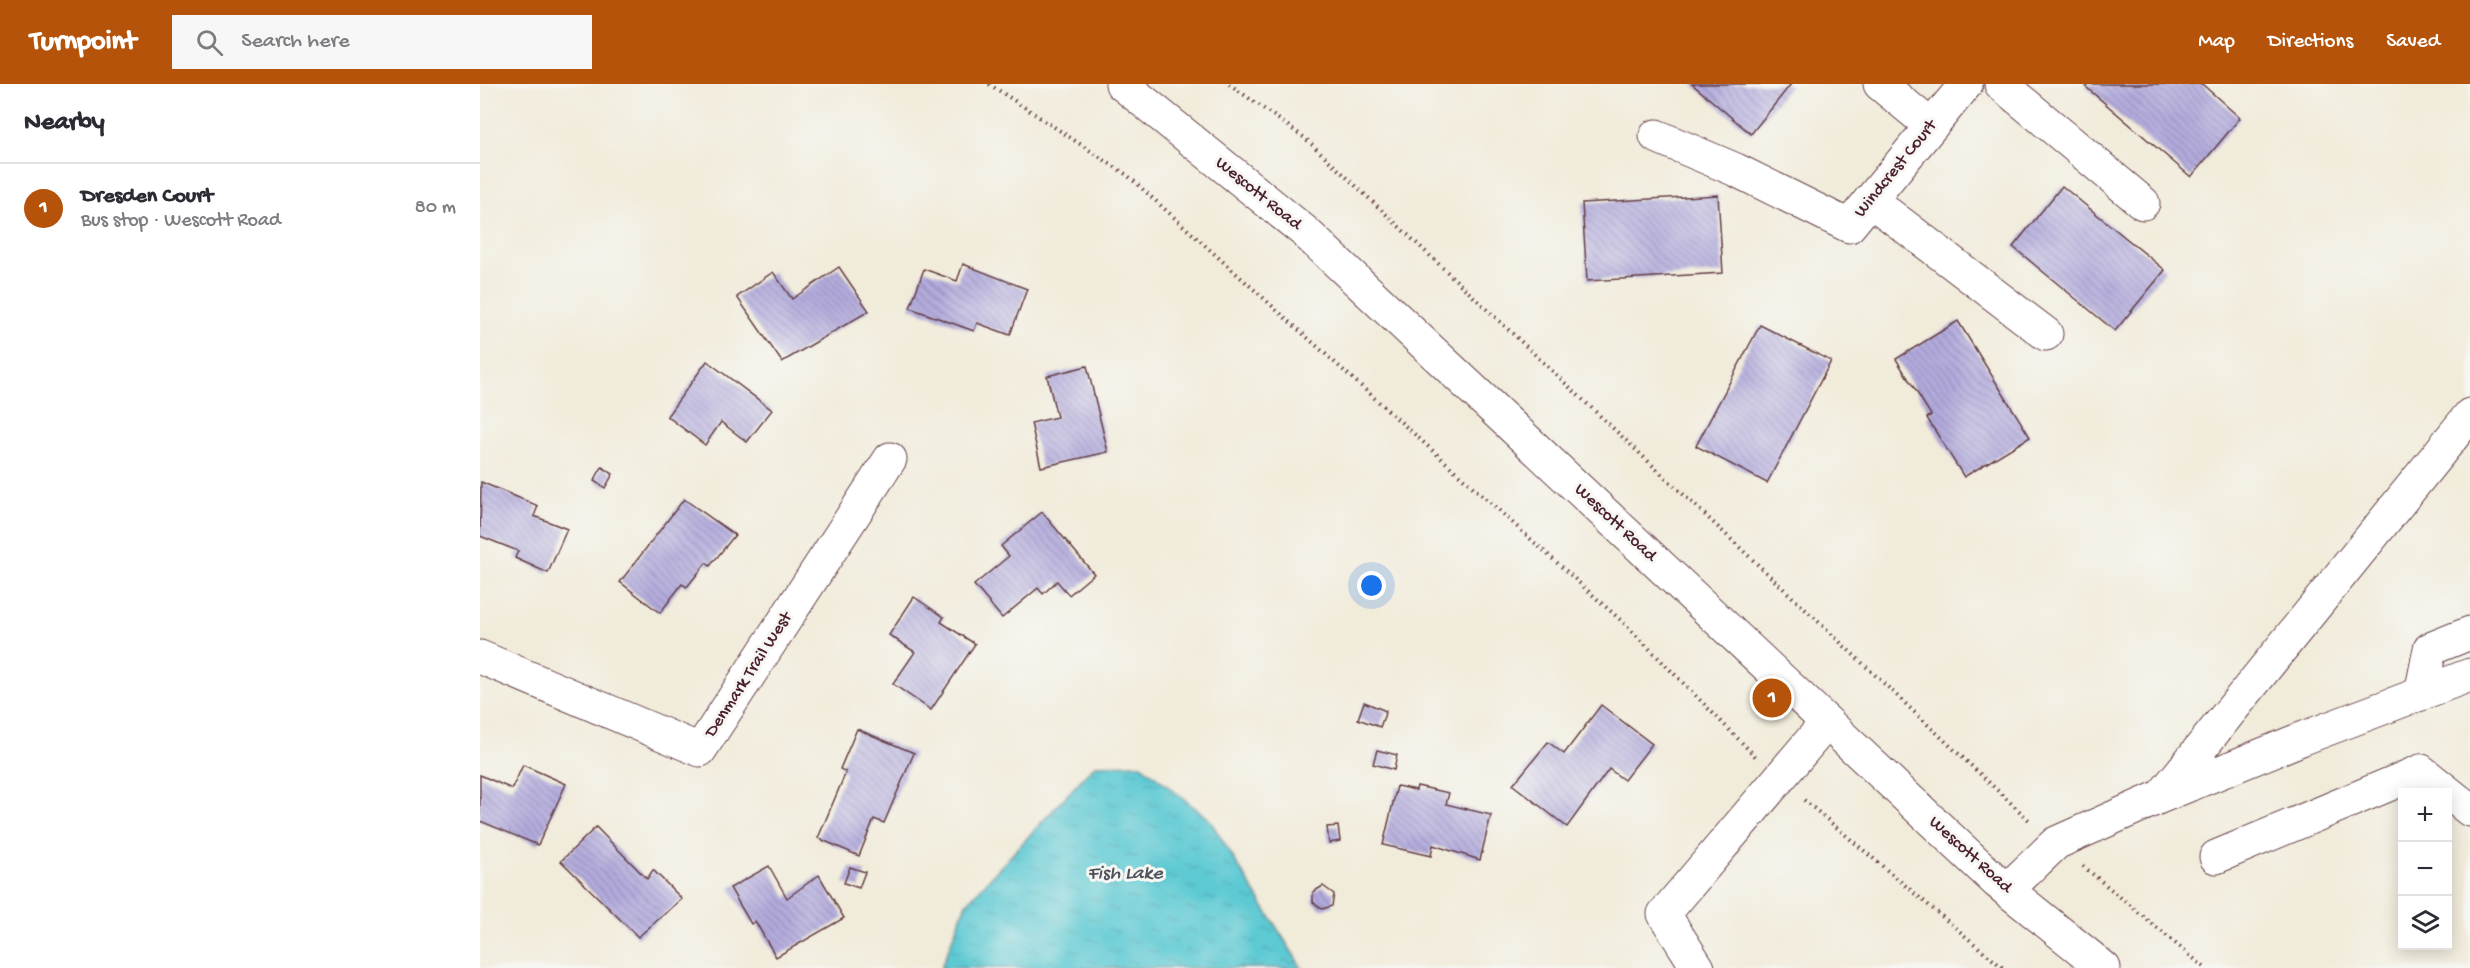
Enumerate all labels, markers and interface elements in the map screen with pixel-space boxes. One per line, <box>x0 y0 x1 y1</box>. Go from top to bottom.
search box <box>172 15 592 69</box>
text: Turnpoint <box>30 26 136 59</box>
icon: search <box>193 26 226 59</box>
text: Search here <box>241 29 350 55</box>
text: Map <box>2198 30 2235 55</box>
text: Directions <box>2268 30 2353 55</box>
text: Saved <box>2386 30 2440 55</box>
text: Nearby <box>24 108 105 139</box>
street label: Windcrest Court <box>1850 115 1943 222</box>
street label: Wescott Road <box>1211 153 1307 236</box>
text: Dresden Court <box>81 184 213 210</box>
text: 1 <box>39 197 48 220</box>
text: 80 m <box>415 197 456 220</box>
text: Bus stop · Wescott Road <box>81 210 281 233</box>
street label: Wescott Road <box>1569 480 1662 567</box>
your location <box>1357 571 1386 600</box>
street label: Denmark Trail West <box>700 607 798 742</box>
pin: 1 <box>1752 676 1792 720</box>
map controls <box>2398 788 2452 950</box>
button: + <box>2398 788 2452 842</box>
street label: Wescott Road <box>1924 812 2017 899</box>
button: − <box>2398 842 2452 896</box>
water label: Fish Lake <box>1087 863 1163 886</box>
button: layers <box>2398 896 2452 950</box>

